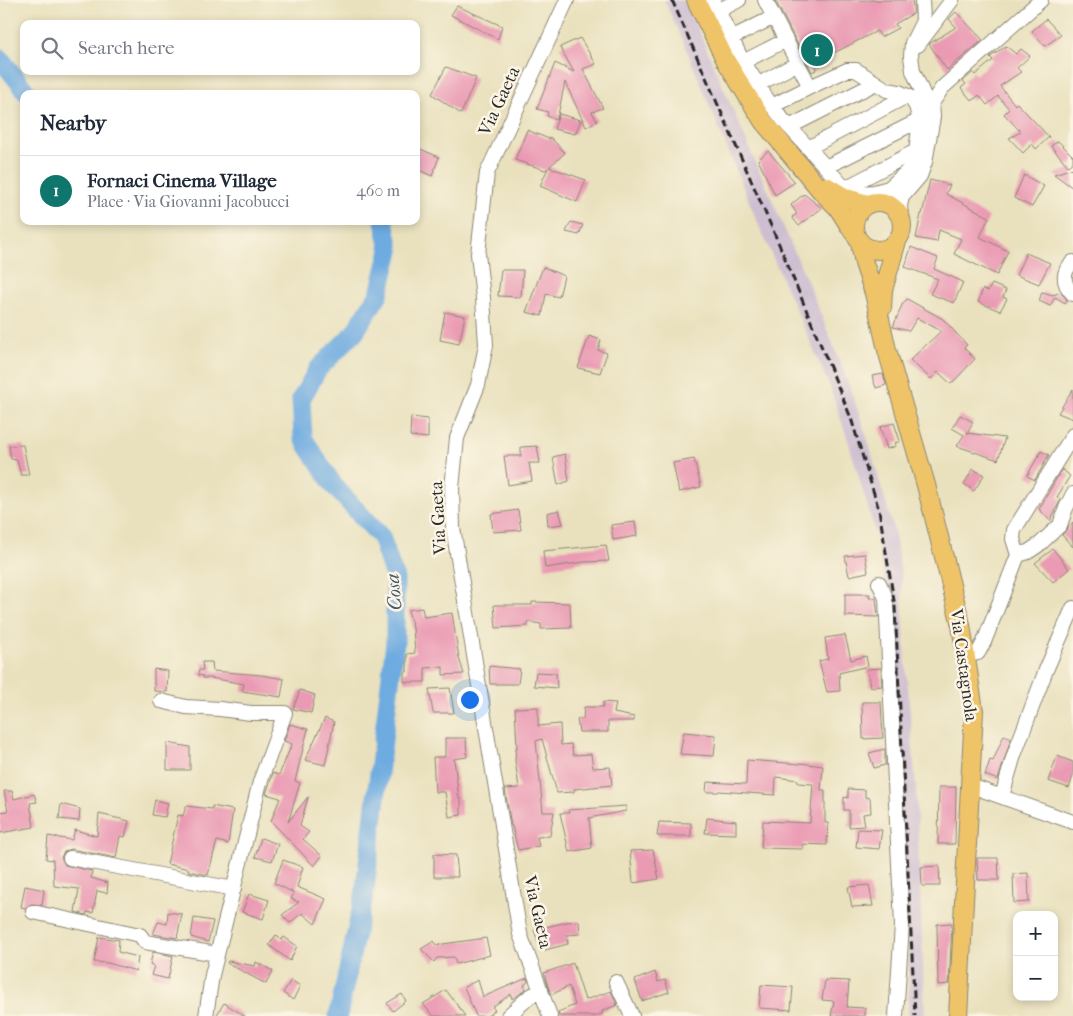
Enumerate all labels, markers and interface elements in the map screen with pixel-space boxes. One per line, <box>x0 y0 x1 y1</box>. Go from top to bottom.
search box <box>20 20 420 75</box>
pin: 1 <box>801 31 833 69</box>
icon: search <box>38 34 66 62</box>
text: Search here <box>78 37 174 59</box>
street label: Via Gaeta <box>474 63 525 140</box>
text: Nearby <box>40 111 106 135</box>
text: Fornaci Cinema Village <box>87 170 277 192</box>
text: 1 <box>53 181 59 200</box>
text: 460 m <box>356 181 400 200</box>
text: Place · Via Giovanni Jacobucci <box>87 192 289 211</box>
street label: Via Gaeta <box>426 480 451 556</box>
water label: Cosa <box>381 573 407 611</box>
street label: Via Castagnola <box>945 606 982 723</box>
your location <box>457 687 483 713</box>
street label: Via Gaeta <box>519 873 556 951</box>
map controls <box>1013 911 1058 1001</box>
button: + <box>1013 911 1058 956</box>
button: − <box>1013 956 1058 1001</box>

